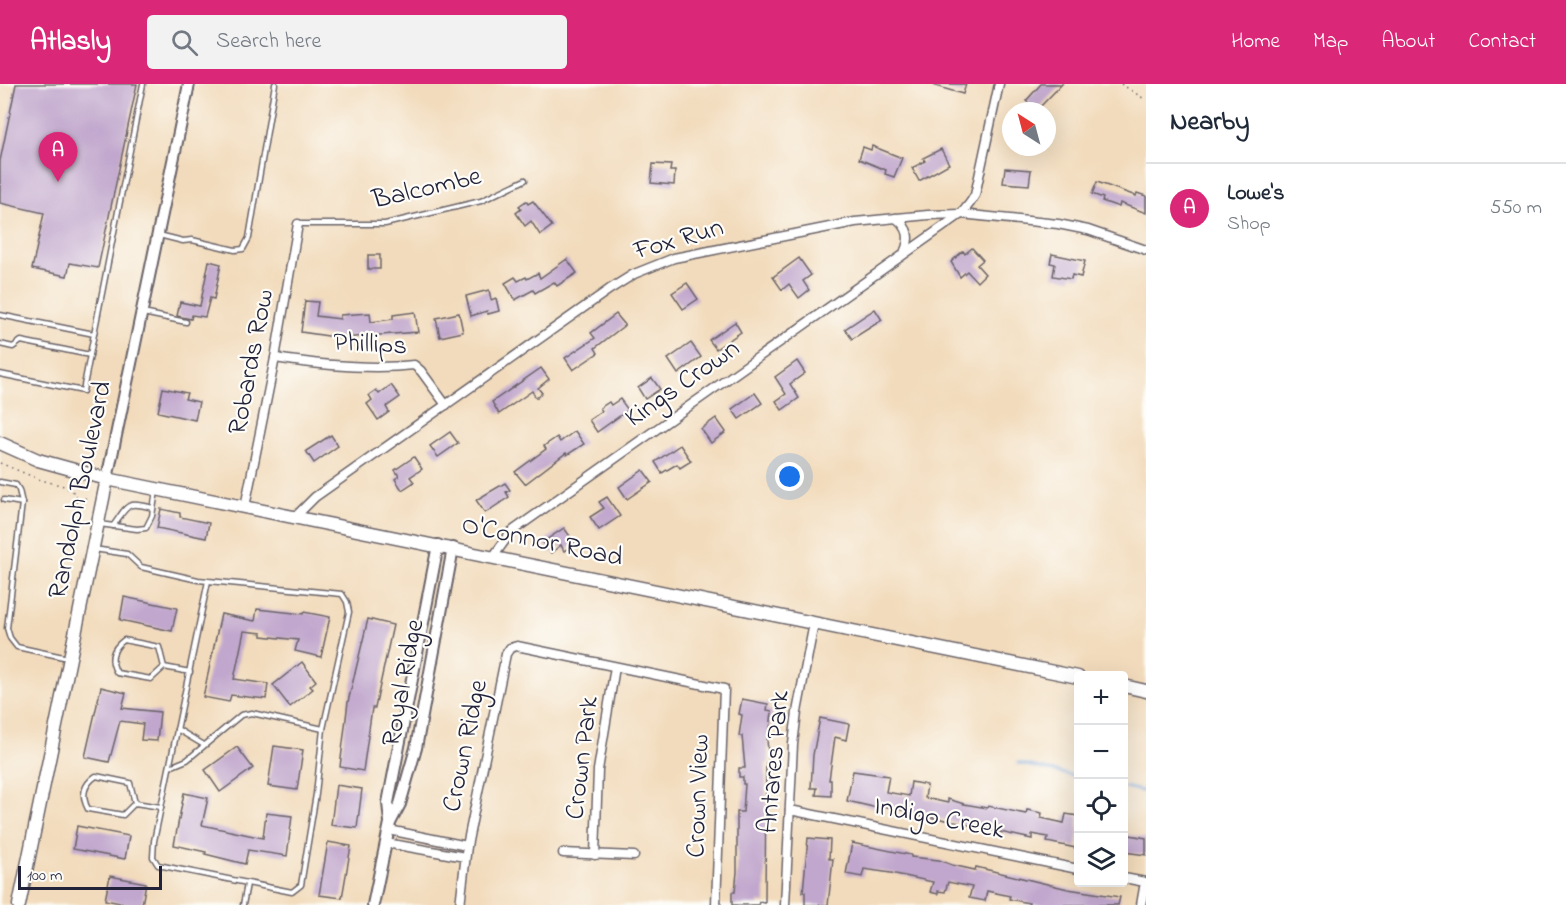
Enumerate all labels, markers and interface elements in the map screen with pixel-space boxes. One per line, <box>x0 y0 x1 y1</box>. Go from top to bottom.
search box <box>147 15 567 69</box>
text: Atlasly <box>30 22 111 63</box>
icon: search <box>168 26 201 59</box>
text: Search here <box>216 26 321 58</box>
text: Home <box>1231 27 1280 57</box>
text: Map <box>1313 27 1348 57</box>
text: About <box>1381 27 1435 57</box>
text: Contact <box>1468 27 1536 57</box>
north arrow <box>1002 102 1056 156</box>
text: Nearby <box>1170 104 1249 142</box>
pin: A <box>38 132 78 182</box>
street label: Balcombe <box>368 157 486 221</box>
text: Lowe's <box>1227 178 1284 210</box>
text: A <box>1183 194 1196 223</box>
text: 550 m <box>1490 194 1542 223</box>
street label: Fox Run <box>629 209 728 272</box>
text: Shop <box>1227 210 1271 239</box>
street label: Robards Row <box>219 286 285 438</box>
street label: Phillips <box>332 324 408 366</box>
street label: Kings Crown <box>618 330 748 438</box>
street label: Randolph Boulevard <box>39 377 123 603</box>
your location <box>775 462 804 491</box>
street label: O'Connor Road <box>458 506 626 578</box>
street label: Royal Ridge <box>373 615 436 750</box>
map controls <box>1074 671 1128 887</box>
button: + <box>1074 671 1128 725</box>
street label: Crown Ridge <box>433 675 499 816</box>
street label: Antares Park <box>749 689 801 835</box>
street label: Crown Park <box>556 694 610 822</box>
button: − <box>1074 725 1128 779</box>
street label: Crown View <box>677 733 721 859</box>
button: locate <box>1074 779 1128 833</box>
street label: Indigo Creek <box>871 787 1008 851</box>
button: layers <box>1074 833 1128 887</box>
scale bar <box>18 863 162 890</box>
text: 100 m <box>27 864 62 888</box>

